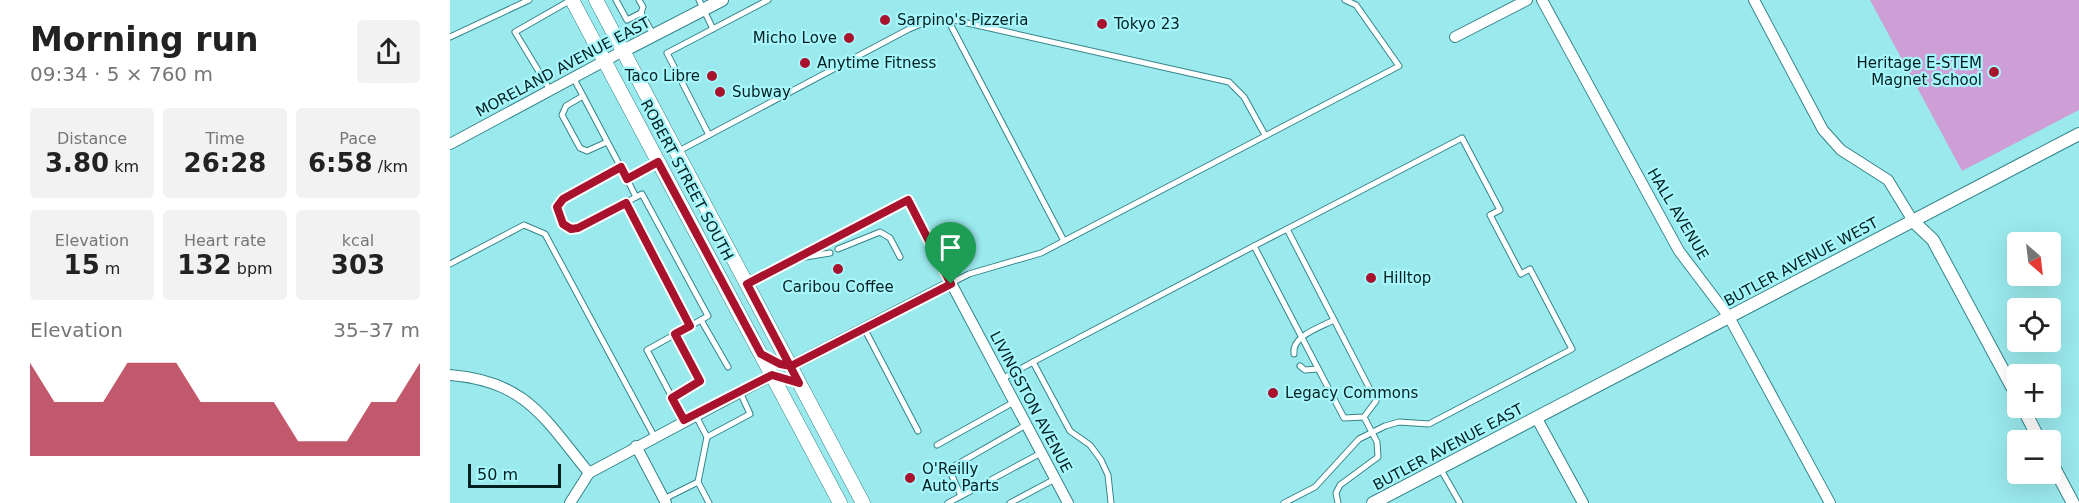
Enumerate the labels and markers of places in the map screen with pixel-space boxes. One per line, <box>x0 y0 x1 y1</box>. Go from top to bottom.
place label: Sarpino's Pizzeria <box>897 11 1028 29</box>
marker: Sarpino's Pizzeria <box>878 13 892 27</box>
place label: Tokyo 23 <box>1113 15 1180 33</box>
marker: Tokyo 23 <box>1095 17 1109 31</box>
place label: Micho Love <box>753 29 837 47</box>
marker: Micho Love <box>842 31 856 45</box>
place label: Anytime Fitness <box>817 54 936 72</box>
place label: Heritage E-STEM Magnet School <box>1857 54 1982 89</box>
marker: Anytime Fitness <box>798 56 812 70</box>
marker: Heritage E-STEM Magnet School <box>1987 65 2001 79</box>
place label: Taco Libre <box>624 67 700 85</box>
marker: Taco Libre <box>705 69 719 83</box>
place label: Subway <box>732 83 791 101</box>
marker: Subway <box>713 85 727 99</box>
pin <box>925 222 976 284</box>
marker: Caribou Coffee <box>831 262 845 276</box>
place label: Hilltop <box>1383 269 1431 287</box>
marker: Hilltop <box>1364 271 1378 285</box>
place label: Caribou Coffee <box>782 278 894 296</box>
place label: Legacy Commons <box>1285 384 1418 402</box>
marker: Legacy Commons <box>1266 386 1280 400</box>
place label: O'Reilly Auto Parts <box>922 460 999 495</box>
marker: O'Reilly Auto Parts <box>903 471 917 485</box>

